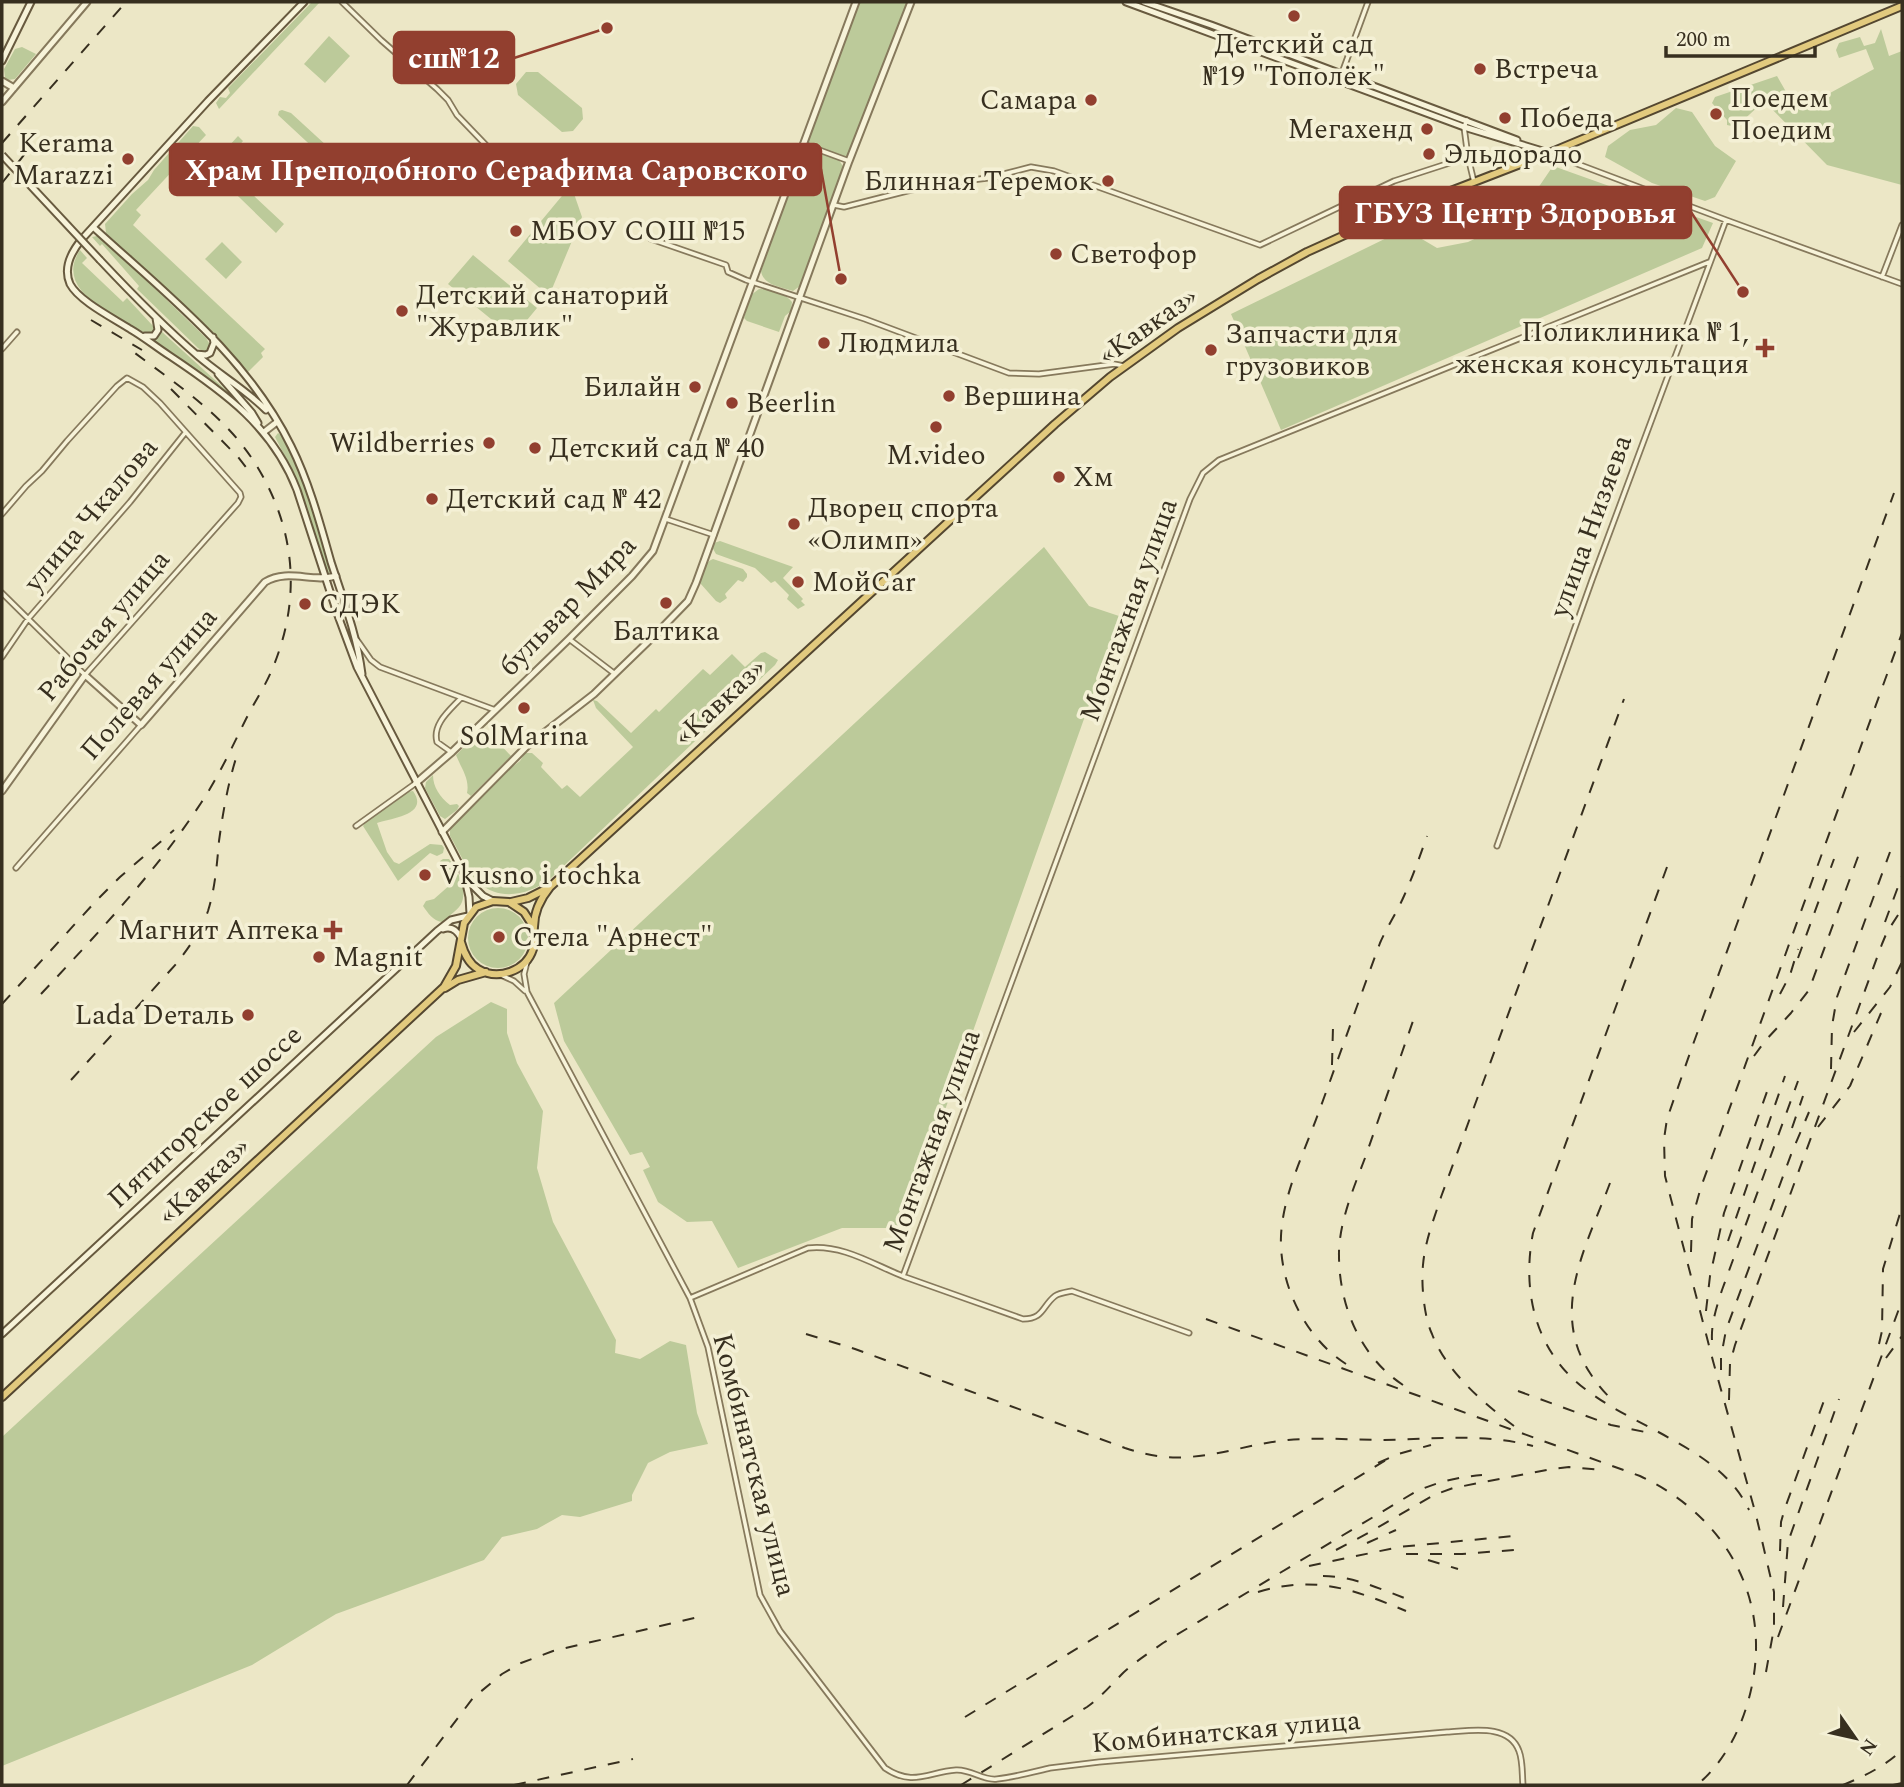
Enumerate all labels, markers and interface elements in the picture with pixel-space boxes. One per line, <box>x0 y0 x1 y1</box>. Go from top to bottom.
marker: Детский сад №19 "Тополёк" <box>1286 8 1302 24</box>
scale bar <box>1666 14 1815 58</box>
place label: Детский сад №19 "Тополёк" <box>1203 23 1385 98</box>
text: 200 m <box>1676 24 1731 56</box>
callout: сш№12 <box>394 32 514 83</box>
text: сш№12 <box>408 36 500 82</box>
place label: Встреча <box>1494 48 1599 91</box>
marker: Встреча <box>1472 61 1488 77</box>
place label: Поедем Поедим <box>1730 77 1832 152</box>
place label: Самара <box>980 79 1077 122</box>
marker: Самара <box>1083 92 1099 108</box>
place label: Победа <box>1519 97 1614 140</box>
marker: Поедем Поедим <box>1708 106 1724 122</box>
place label: Мегахенд <box>1288 108 1413 151</box>
marker: Победа <box>1497 110 1513 126</box>
marker: Мегахенд <box>1419 121 1435 137</box>
place label: Kerama Marazzi <box>13 122 114 197</box>
place label: Эльдорадо <box>1443 133 1582 176</box>
callout: Храм Преподобного Серафима Саровского <box>170 144 821 195</box>
marker: Эльдорадо <box>1421 146 1437 162</box>
text: Храм Преподобного Серафима Саровского <box>184 148 808 194</box>
marker: Kerama Marazzi <box>120 151 136 167</box>
place label: Блинная Теремок <box>864 160 1094 203</box>
marker: Блинная Теремок <box>1100 173 1116 189</box>
callout: ГБУЗ Центр Здоровья <box>1340 187 1691 238</box>
text: ГБУЗ Центр Здоровья <box>1354 191 1676 237</box>
place label: МБОУ СОШ №15 <box>530 210 746 253</box>
marker: МБОУ СОШ №15 <box>508 223 524 239</box>
place label: Светофор <box>1070 233 1197 276</box>
marker: Светофор <box>1048 246 1064 262</box>
place label: Детский санаторий "Журавлик" <box>416 274 669 349</box>
street label: «Кавказ» <box>1090 276 1206 376</box>
marker: Детский санаторий "Журавлик" <box>394 303 410 319</box>
place label: Поликлиника № 1, женская консультация <box>1455 311 1749 386</box>
place label: Запчасти для грузовиков <box>1225 313 1398 388</box>
place label: Людмила <box>838 322 960 365</box>
marker: Людмила <box>816 335 832 351</box>
marker: Поликлиника № 1, женская консультация <box>1755 338 1775 358</box>
marker: Запчасти для грузовиков <box>1203 342 1219 358</box>
place label: Билайн <box>583 366 681 409</box>
place label: Вершина <box>963 375 1081 418</box>
marker: Билайн <box>687 379 703 395</box>
place label: Beerlin <box>746 382 836 425</box>
marker: Вершина <box>941 388 957 404</box>
marker: Beerlin <box>724 395 740 411</box>
marker: M.video <box>928 419 944 435</box>
place label: Wildberries <box>329 422 475 465</box>
place label: Детский сад № 40 <box>549 427 764 470</box>
street label: улица Чкалова <box>13 428 169 603</box>
street label: улица Низяева <box>1538 428 1644 624</box>
place label: M.video <box>886 434 986 477</box>
marker: Wildberries <box>481 435 497 451</box>
marker: Детский сад № 40 <box>527 440 543 456</box>
place label: Хм <box>1073 456 1114 499</box>
marker: Хм <box>1051 469 1067 485</box>
place label: Детский сад № 42 <box>446 478 661 521</box>
place label: Дворец спорта «Олимп» <box>808 487 999 562</box>
marker: Детский сад № 42 <box>424 491 440 507</box>
street label: Монтажная улица <box>1069 492 1190 728</box>
marker: Дворец спорта «Олимп» <box>786 516 802 532</box>
street label: бульвар Мира <box>489 525 647 687</box>
street label: Рабочая улица <box>27 540 181 712</box>
place label: МойCar <box>812 561 916 604</box>
marker: МойCar <box>790 574 806 590</box>
place label: СДЭК <box>319 583 400 626</box>
marker: Балтика <box>658 595 674 611</box>
marker: СДЭК <box>297 596 313 612</box>
street label: Полевая улица <box>70 597 228 770</box>
place label: Балтика <box>612 610 720 653</box>
street label: «Кавказ» <box>664 648 776 756</box>
marker: SolMarina <box>516 700 532 716</box>
place label: SolMarina <box>459 715 589 758</box>
place label: Vkusno i tochka <box>439 854 641 897</box>
marker: Vkusno i tochka <box>417 867 433 883</box>
place label: Магнит Аптека <box>118 909 319 952</box>
place label: Стела "Арнест" <box>513 916 713 959</box>
marker: Магнит Аптека <box>325 922 341 938</box>
marker: Стела "Арнест" <box>491 929 507 945</box>
place label: Magnit <box>333 936 423 979</box>
marker: Magnit <box>311 949 327 965</box>
place label: Lada Dеталь <box>75 994 234 1037</box>
marker: Lada Dеталь <box>240 1007 256 1023</box>
street label: Пятигорское шоссе <box>98 1015 312 1219</box>
street label: Монтажная улица <box>872 1023 993 1259</box>
street label: «Кавказ» <box>148 1127 260 1235</box>
street label: Комбинатская улица <box>700 1329 808 1602</box>
street label: Комбинатская улица <box>1090 1699 1363 1765</box>
north arrow <box>1820 1703 1890 1773</box>
text: N <box>1851 1732 1884 1761</box>

